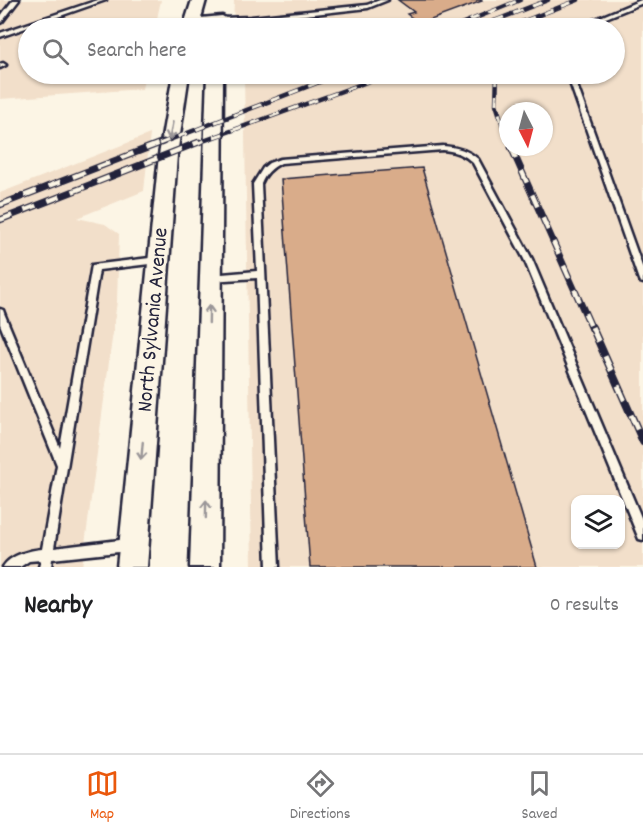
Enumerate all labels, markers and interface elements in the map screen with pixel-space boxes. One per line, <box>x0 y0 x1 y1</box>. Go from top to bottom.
search box <box>18 18 625 84</box>
icon: search <box>39 35 72 68</box>
text: Search here <box>87 36 186 67</box>
north arrow <box>499 102 553 156</box>
one-way arrow <box>165 121 176 140</box>
street label: North Sylvania Avenue <box>130 226 178 414</box>
one-way arrow <box>203 304 215 324</box>
one-way arrow <box>136 440 147 460</box>
map controls <box>571 495 625 549</box>
button: layers <box>571 495 625 549</box>
one-way arrow <box>200 499 212 519</box>
text: Nearby <box>24 588 92 625</box>
text: 0 results <box>550 592 619 620</box>
tab: Map <box>86 767 119 826</box>
tab: Directions <box>290 767 350 826</box>
tab: Saved <box>522 767 557 826</box>

